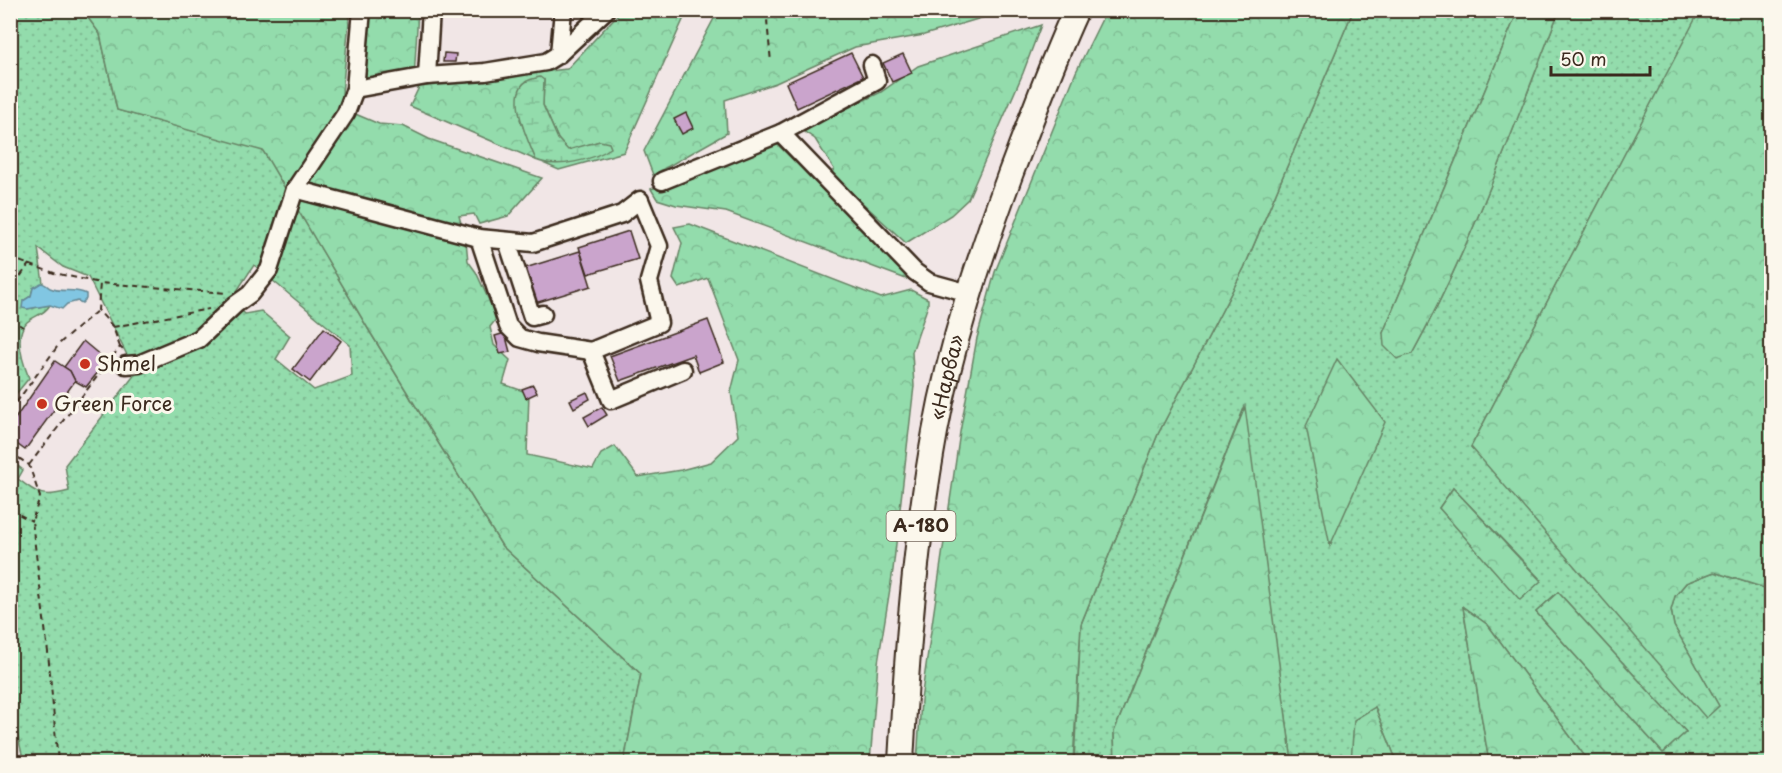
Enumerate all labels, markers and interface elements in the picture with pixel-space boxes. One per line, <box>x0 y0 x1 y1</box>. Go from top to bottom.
scale bar <box>1551 39 1650 77</box>
text: 50 m <box>1560 45 1607 72</box>
street label: «Нарва» <box>922 331 971 423</box>
place label: Shmel <box>97 348 156 378</box>
marker: Shmel <box>78 357 92 371</box>
place label: Green Force <box>54 388 172 418</box>
marker: Green Force <box>35 397 49 411</box>
road number: А-180 <box>886 511 956 541</box>

